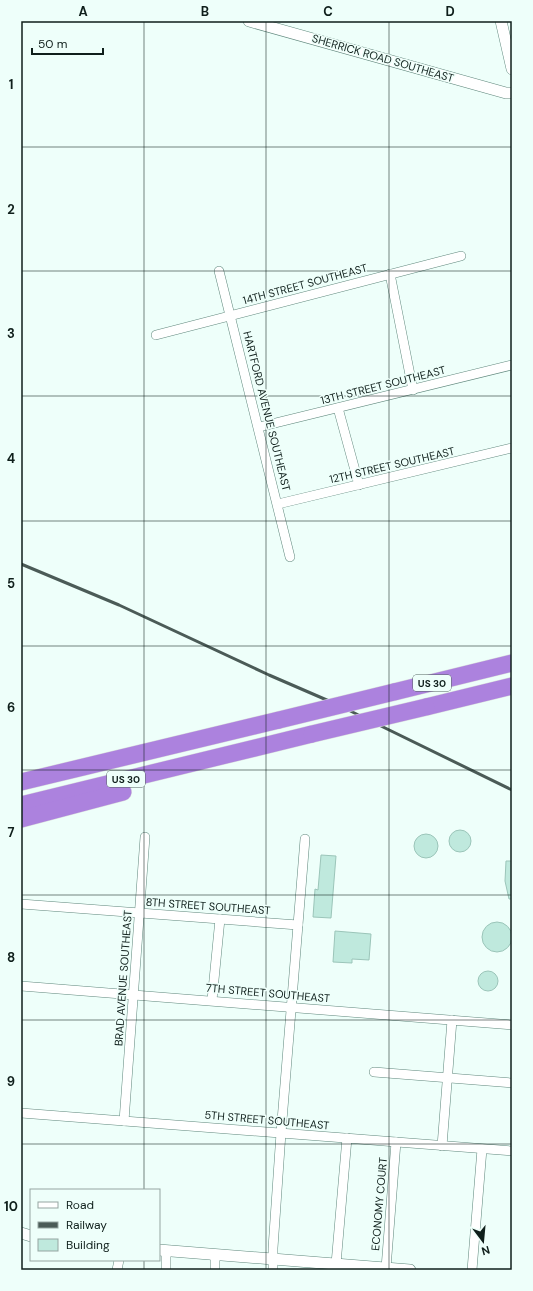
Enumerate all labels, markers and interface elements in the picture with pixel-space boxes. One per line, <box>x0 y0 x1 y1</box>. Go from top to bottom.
text: A <box>78 3 88 20</box>
text: B <box>201 3 209 20</box>
text: C <box>323 3 333 20</box>
text: D <box>445 3 455 20</box>
scale bar <box>32 30 103 56</box>
street label: SHERRICK ROAD SOUTHEAST <box>310 31 456 85</box>
text: 50 m <box>38 36 67 52</box>
text: 1 <box>9 76 13 93</box>
text: 2 <box>7 201 15 218</box>
street label: 14TH STREET SOUTHEAST <box>241 261 369 307</box>
text: 3 <box>7 325 15 342</box>
street label: HARTFORD AVENUE SOUTHEAST <box>240 330 294 492</box>
street label: 13TH STREET SOUTHEAST <box>319 363 447 407</box>
street label: 12TH STREET SOUTHEAST <box>328 444 456 486</box>
text: 4 <box>7 450 15 467</box>
text: 5 <box>7 575 15 592</box>
road number: US 30 <box>413 675 451 691</box>
text: 6 <box>7 699 15 716</box>
road number: US 30 <box>107 771 145 787</box>
text: 7 <box>8 824 15 841</box>
street label: 8TH STREET SOUTHEAST <box>145 895 271 917</box>
street label: BRAD AVENUE SOUTHEAST <box>111 909 135 1047</box>
text: 8 <box>7 949 15 966</box>
street label: 7TH STREET SOUTHEAST <box>205 981 331 1005</box>
text: 9 <box>7 1073 15 1090</box>
street label: 5TH STREET SOUTHEAST <box>204 1108 330 1132</box>
street label: ECONOMY COURT <box>368 1157 390 1251</box>
legend <box>30 1189 160 1261</box>
text: Road <box>66 1197 94 1213</box>
text: 10 <box>4 1198 18 1215</box>
text: Railway <box>66 1217 107 1233</box>
north arrow <box>463 1221 503 1261</box>
text: Building <box>66 1237 110 1253</box>
text: N <box>480 1243 492 1258</box>

